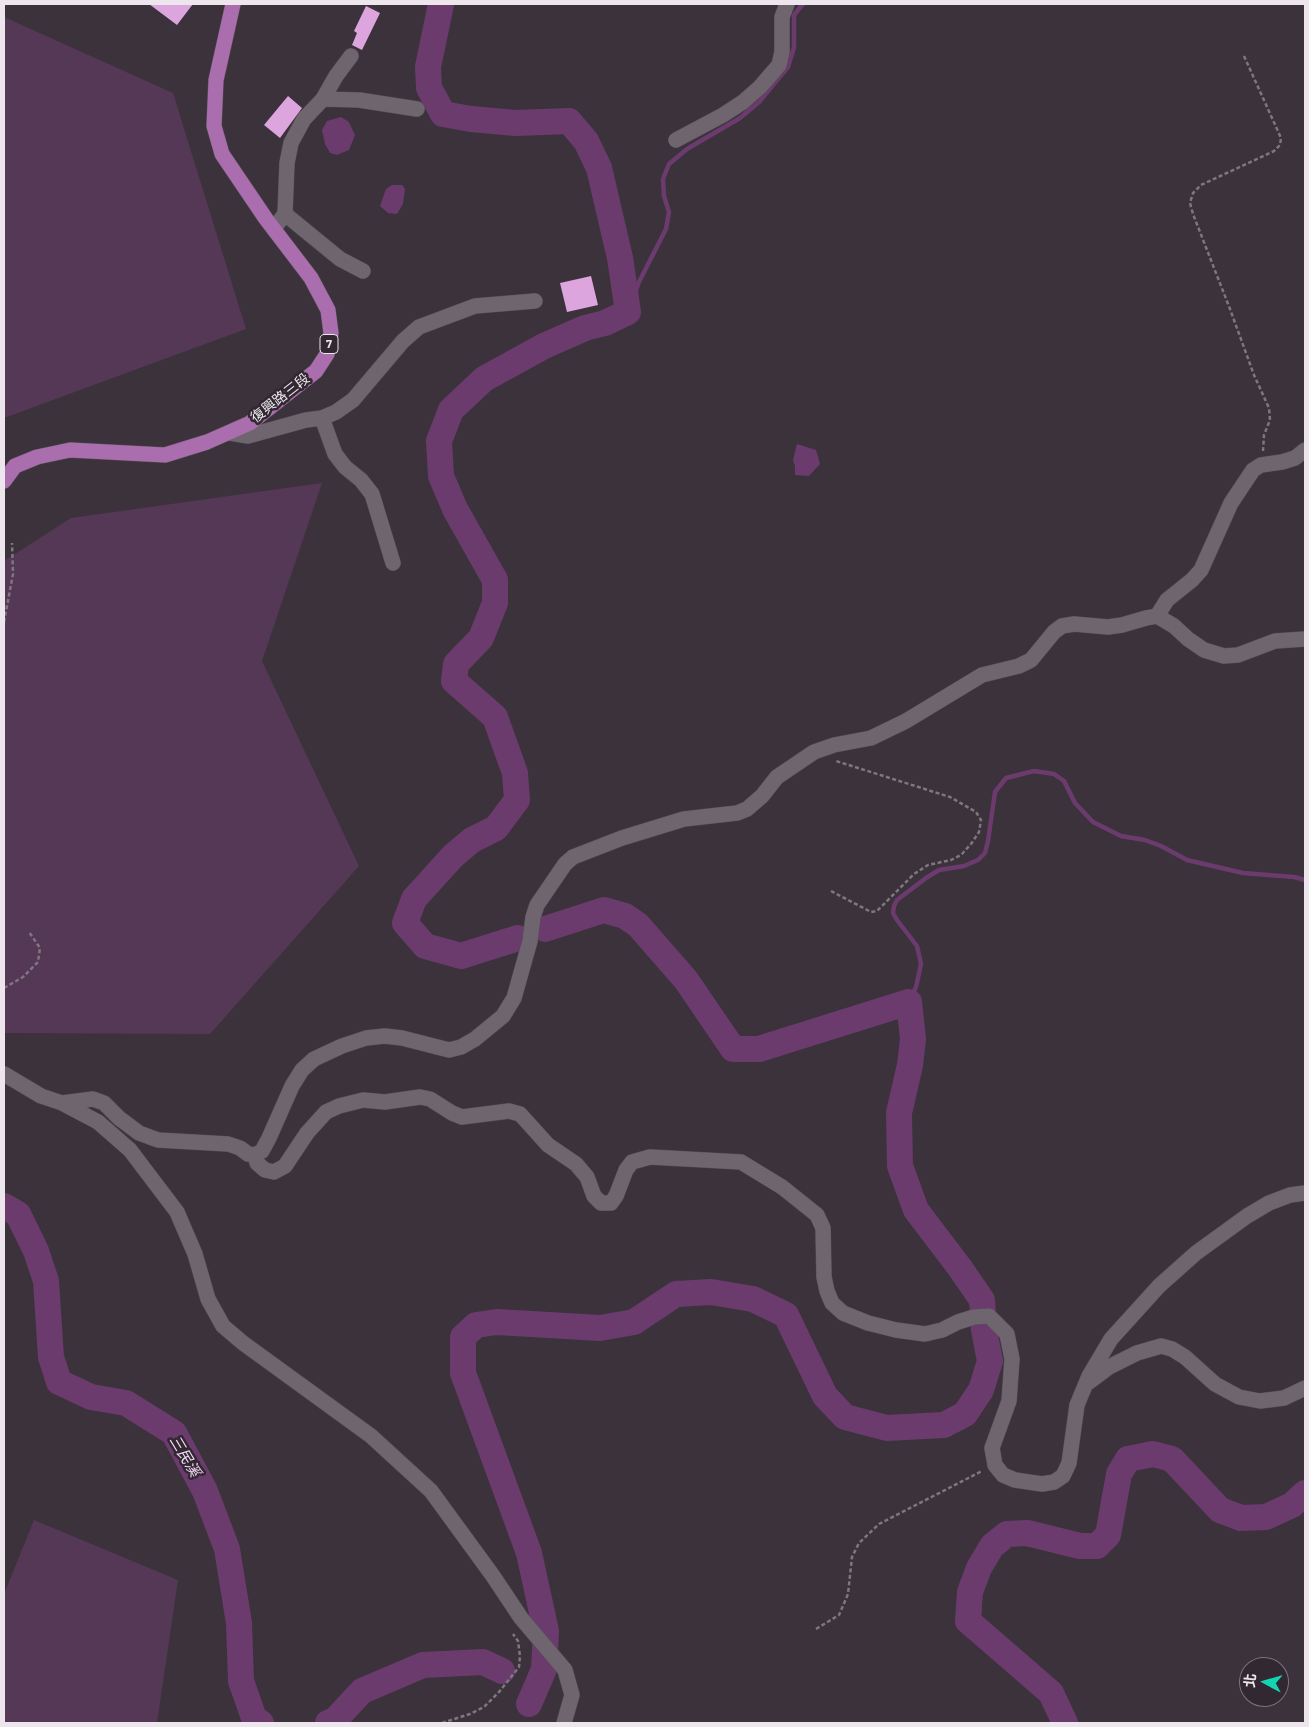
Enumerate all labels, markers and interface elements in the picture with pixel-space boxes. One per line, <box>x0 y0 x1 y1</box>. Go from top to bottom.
road number: 7 <box>320 334 338 354</box>
street label: 復興路三段 <box>247 370 313 426</box>
water label: 三民溪 <box>166 1432 204 1480</box>
north arrow <box>1239 1657 1289 1707</box>
text: 北 <box>1240 1673 1259 1688</box>

